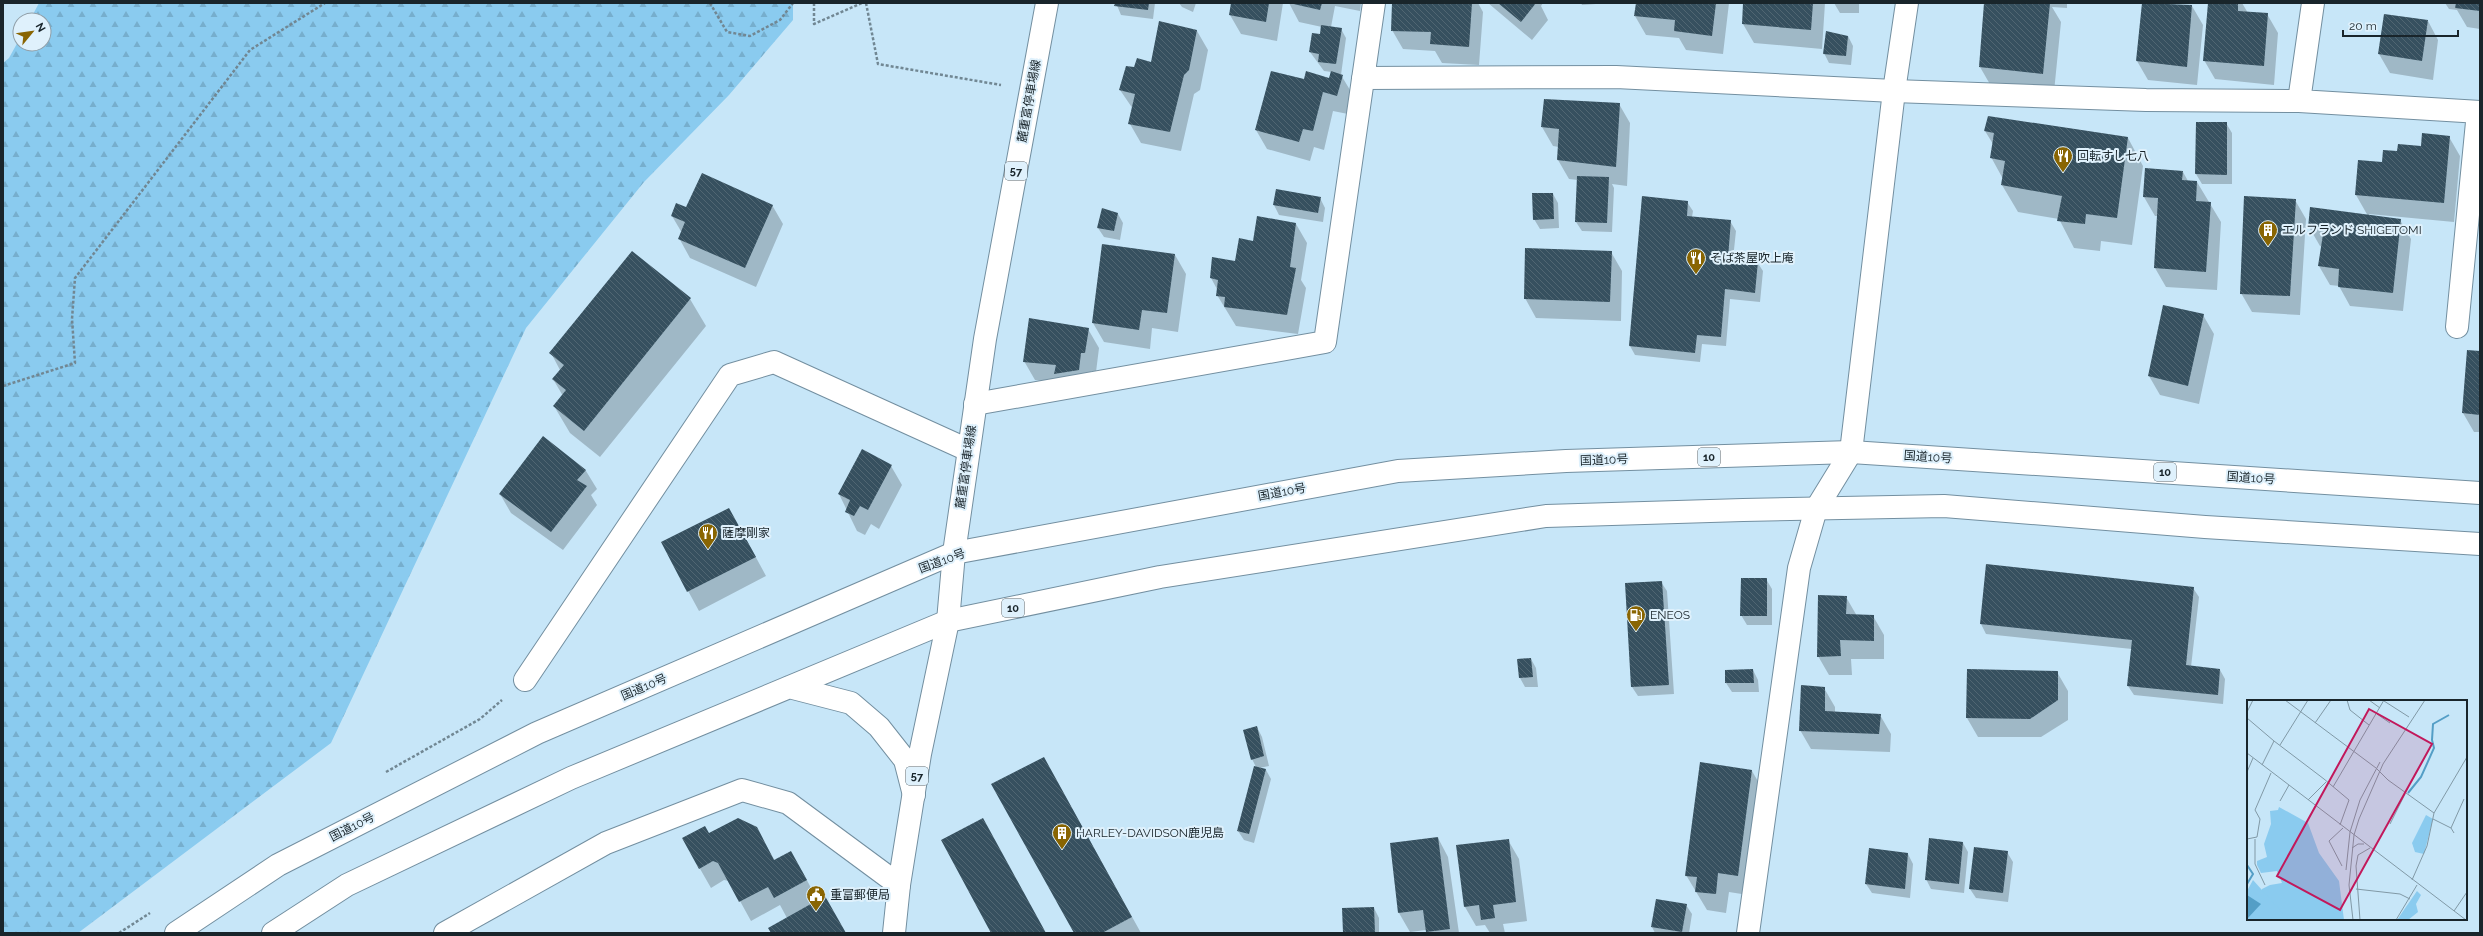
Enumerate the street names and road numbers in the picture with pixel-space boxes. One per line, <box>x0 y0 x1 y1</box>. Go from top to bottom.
street label: 麓重富停車場線 <box>1015 58 1043 144</box>
road number: 57 <box>1005 162 1027 180</box>
street label: 麓重富停車場線 <box>953 424 979 510</box>
road number: 10 <box>1698 448 1720 466</box>
street label: 国道10号 <box>1903 448 1953 466</box>
street label: 国道10号 <box>1580 452 1628 468</box>
road number: 10 <box>2154 463 2176 481</box>
street label: 国道10号 <box>2226 469 2276 487</box>
street label: 国道10号 <box>1257 481 1307 503</box>
street label: 国道10号 <box>917 546 967 576</box>
road number: 10 <box>1002 599 1024 617</box>
street label: 国道10号 <box>619 671 669 703</box>
road number: 57 <box>906 767 928 785</box>
street label: 国道10号 <box>327 810 377 844</box>

